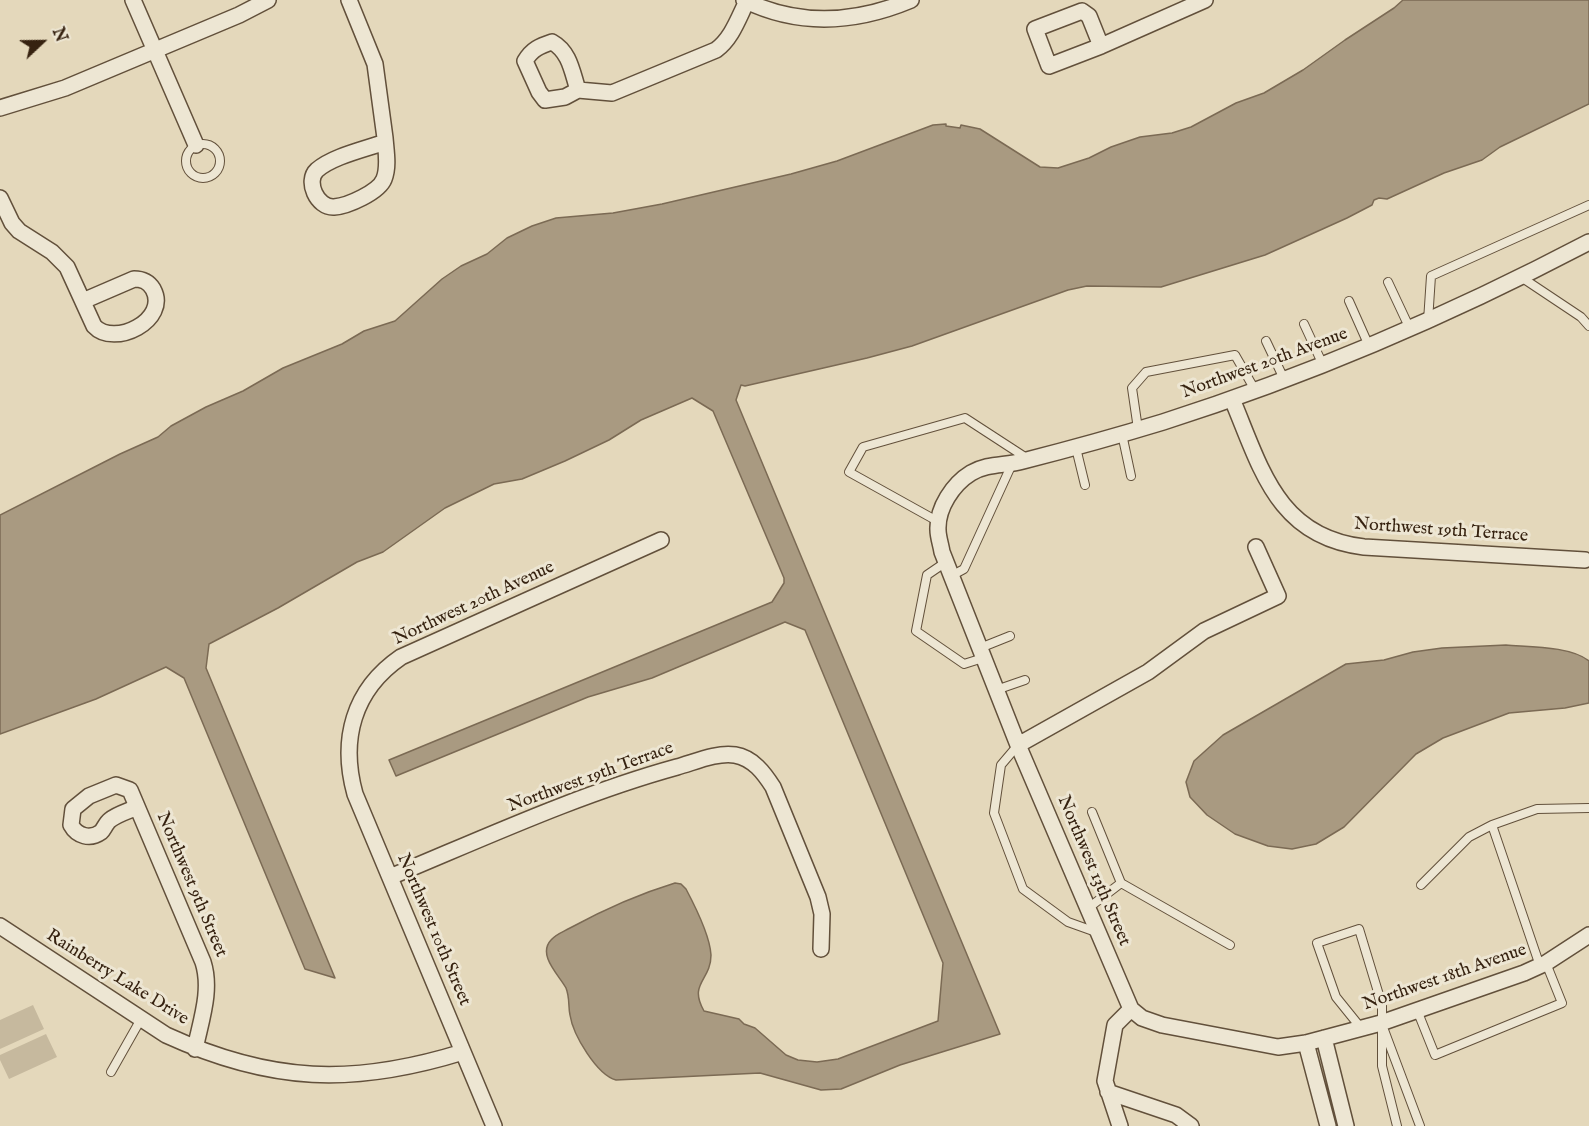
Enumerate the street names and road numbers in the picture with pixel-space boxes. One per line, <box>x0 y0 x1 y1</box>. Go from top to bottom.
street label: Northwest 20th Avenue <box>1179 324 1351 404</box>
street label: Northwest 19th Terrace <box>1353 514 1529 548</box>
street label: Northwest 20th Avenue <box>390 557 558 651</box>
street label: Northwest 19th Terrace <box>505 738 677 818</box>
street label: Northwest 13th Street <box>1052 793 1134 949</box>
street label: Northwest 9th Street <box>151 809 231 961</box>
street label: Northwest 10th Street <box>391 851 475 1009</box>
street label: Rainberry Lake Drive <box>42 925 192 1031</box>
street label: Northwest 18th Avenue <box>1360 940 1530 1016</box>

